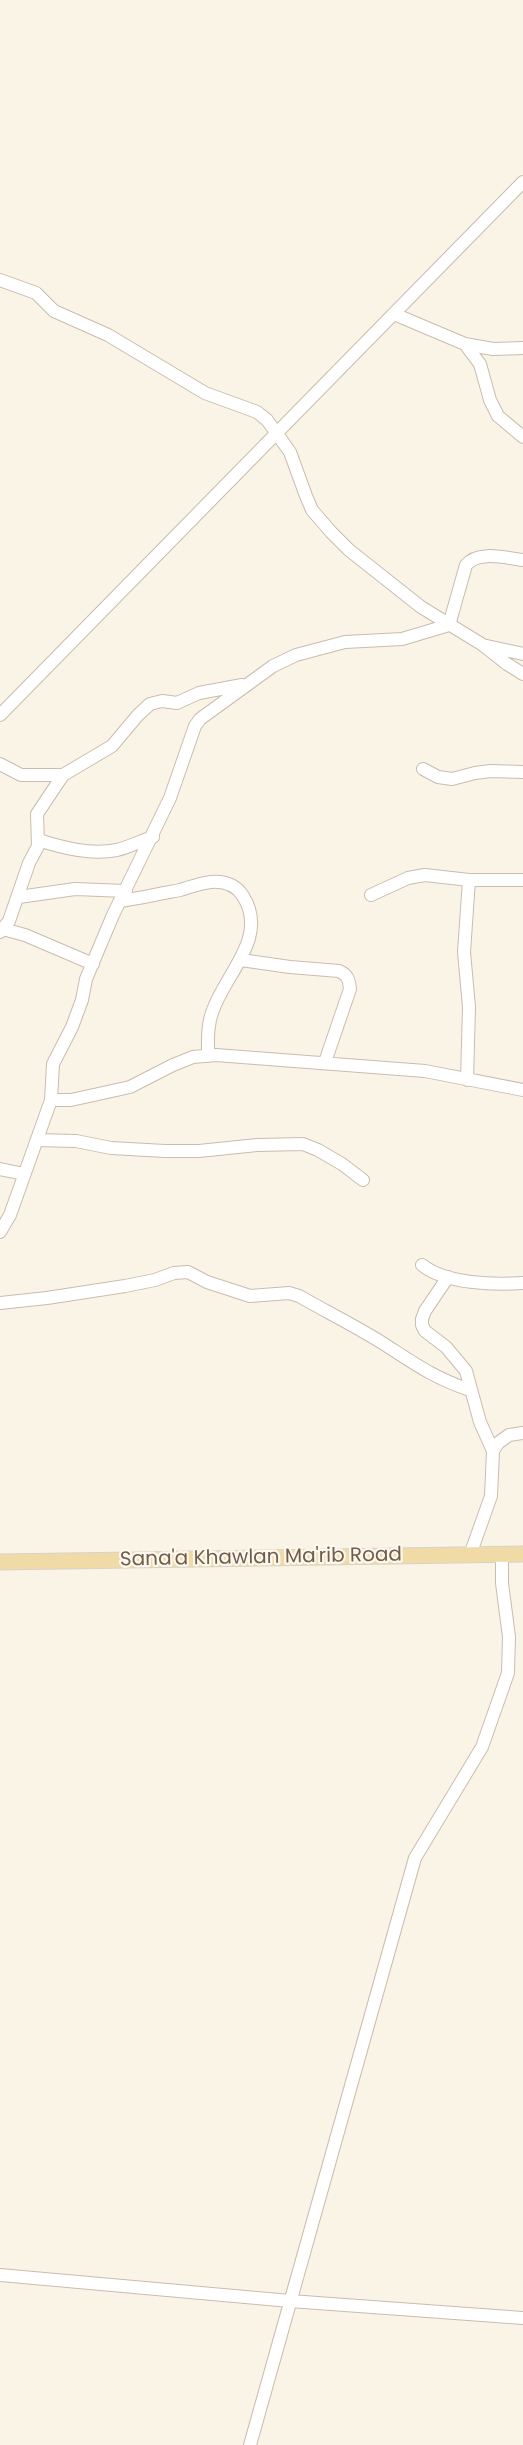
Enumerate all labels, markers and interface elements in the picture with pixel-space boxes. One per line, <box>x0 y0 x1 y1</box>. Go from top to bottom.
street label: Sana'a Khawlan Ma'rib Road <box>120 1544 402 1572</box>

